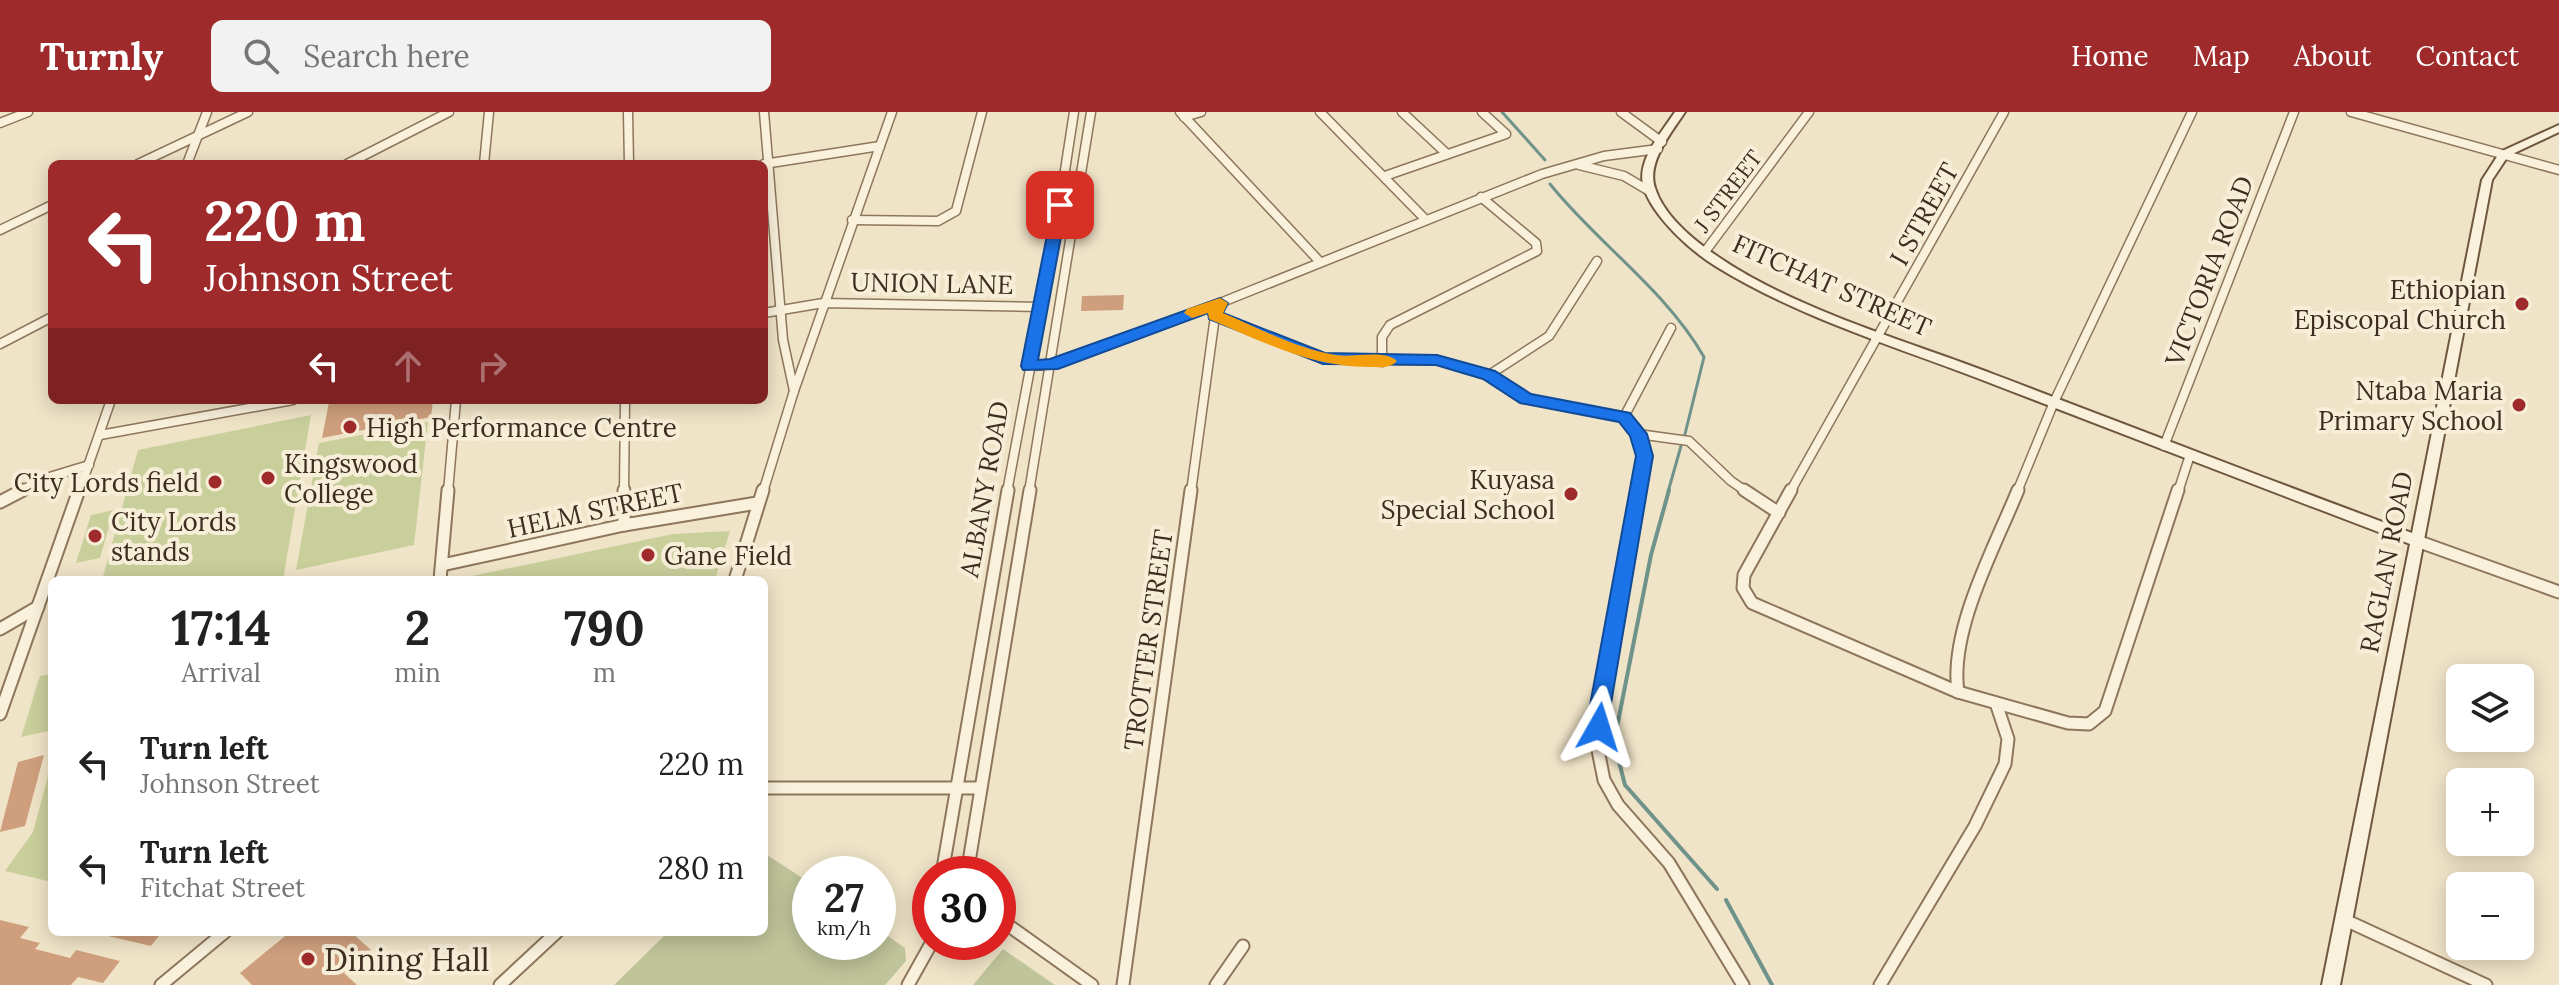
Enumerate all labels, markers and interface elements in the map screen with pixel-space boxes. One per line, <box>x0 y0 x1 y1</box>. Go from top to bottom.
search box <box>211 20 771 92</box>
text: Turnly <box>40 32 163 80</box>
icon: search <box>239 34 283 78</box>
text: Search here <box>303 37 470 75</box>
text: Home <box>2071 38 2149 74</box>
text: Map <box>2193 38 2250 74</box>
text: About <box>2294 38 2371 74</box>
text: Contact <box>2415 38 2519 74</box>
street label: J STREET <box>1687 144 1768 238</box>
street label: I STREET <box>1882 157 1966 271</box>
pin <box>1026 171 1094 239</box>
street label: VICTORIA ROAD <box>2157 171 2260 372</box>
icon: arrive <box>1038 183 1082 227</box>
text: 220 m <box>204 185 366 256</box>
icon: left <box>72 192 176 296</box>
street label: FITCHAT STREET <box>1728 226 1937 344</box>
text: Johnson Street <box>204 255 453 301</box>
street label: UNION LANE <box>850 265 1014 301</box>
place label: Ethiopian Episcopal Church <box>2294 273 2506 336</box>
marker: Ethiopian Episcopal Church <box>2513 295 2531 313</box>
icon: left <box>302 344 346 388</box>
icon: ahead <box>386 344 430 388</box>
icon: right <box>470 344 514 388</box>
place label: Ntaba Maria Primary School <box>2318 374 2503 437</box>
marker: Ntaba Maria Primary School <box>2510 396 2528 414</box>
street label: ALBANY ROAD <box>952 398 1016 581</box>
place label: High Performance Centre <box>366 411 677 444</box>
marker: High Performance Centre <box>341 418 359 436</box>
place label: Kingswood College <box>284 447 418 510</box>
place label: Kuyasa Special School <box>1381 463 1555 526</box>
place label: City Lords field <box>14 466 199 499</box>
street label: RAGLAN ROAD <box>2352 468 2420 656</box>
marker: Kingswood College <box>259 469 277 487</box>
marker: City Lords field <box>206 473 224 491</box>
street label: HELM STREET <box>504 475 686 545</box>
marker: Kuyasa Special School <box>1562 485 1580 503</box>
place label: City Lords stands <box>111 505 236 568</box>
marker: City Lords stands <box>86 527 104 545</box>
street label: TROTTER STREET <box>1116 527 1180 753</box>
place label: Gane Field <box>664 539 792 572</box>
marker: Gane Field <box>639 546 657 564</box>
text: 17:14 <box>171 597 271 658</box>
text: 2 <box>405 597 430 658</box>
text: 790 <box>564 597 645 658</box>
text: Arrival <box>181 656 261 689</box>
text: min <box>394 656 441 689</box>
text: m <box>593 656 616 689</box>
map controls <box>2446 664 2534 960</box>
button: layers <box>2446 664 2534 752</box>
position arrow <box>1557 685 1641 769</box>
text: Turn left <box>140 729 268 767</box>
icon: left <box>72 742 116 786</box>
text: 220 m <box>658 745 744 783</box>
text: Johnson Street <box>140 767 320 800</box>
button: + <box>2446 768 2534 856</box>
text: Turn left <box>140 833 268 871</box>
icon: left <box>72 846 116 890</box>
text: 280 m <box>658 849 744 887</box>
speed limit sign: 30 <box>912 856 1016 960</box>
text: Fitchat Street <box>140 871 305 904</box>
text: 27 <box>824 872 864 923</box>
button: − <box>2446 872 2534 960</box>
text: km/h <box>817 915 871 940</box>
place label: Dining Hall <box>324 939 489 980</box>
marker: Dining Hall <box>299 950 317 968</box>

